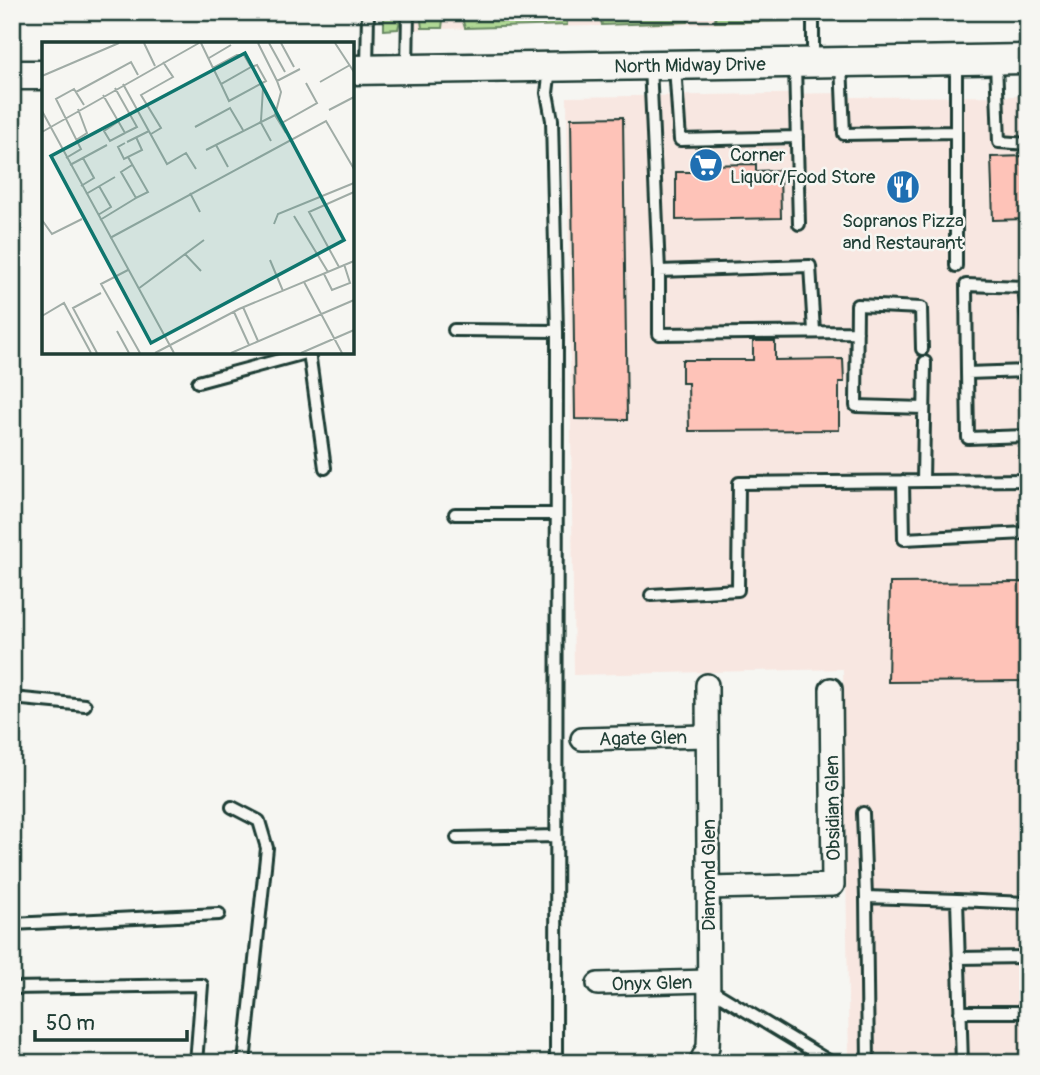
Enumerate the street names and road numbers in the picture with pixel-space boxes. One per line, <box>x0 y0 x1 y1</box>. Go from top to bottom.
street label: North Midway Drive <box>614 52 767 79</box>
street label: Agate Glen <box>599 725 687 752</box>
street label: Obsidian Glen <box>820 755 846 861</box>
street label: Diamond Glen <box>697 819 721 931</box>
street label: Onyx Glen <box>611 970 693 997</box>

